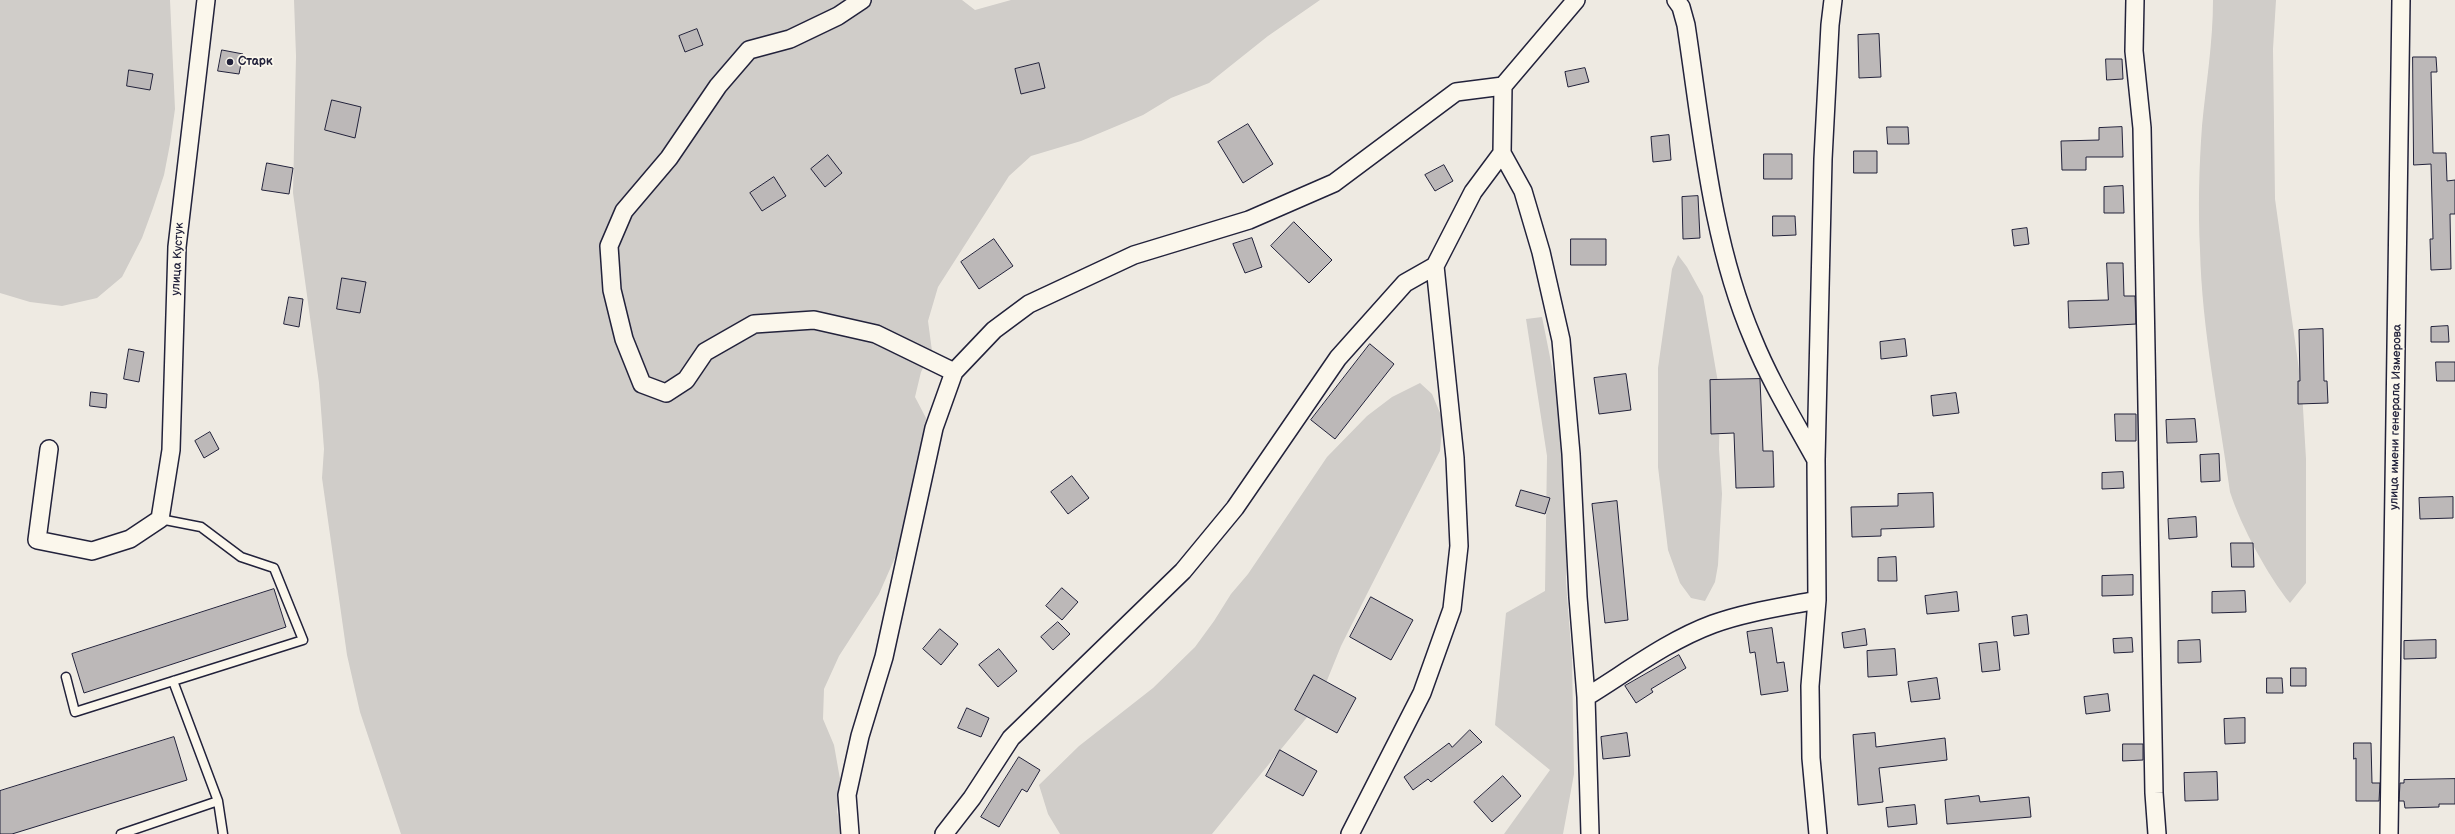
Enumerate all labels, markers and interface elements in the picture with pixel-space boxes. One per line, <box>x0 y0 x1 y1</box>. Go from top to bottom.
place label: Старк <box>238 55 272 69</box>
marker: Старк <box>225 57 235 67</box>
street label: улица Кустук <box>169 222 187 296</box>
street label: улица имени генерала Измерова <box>2387 324 2405 510</box>

